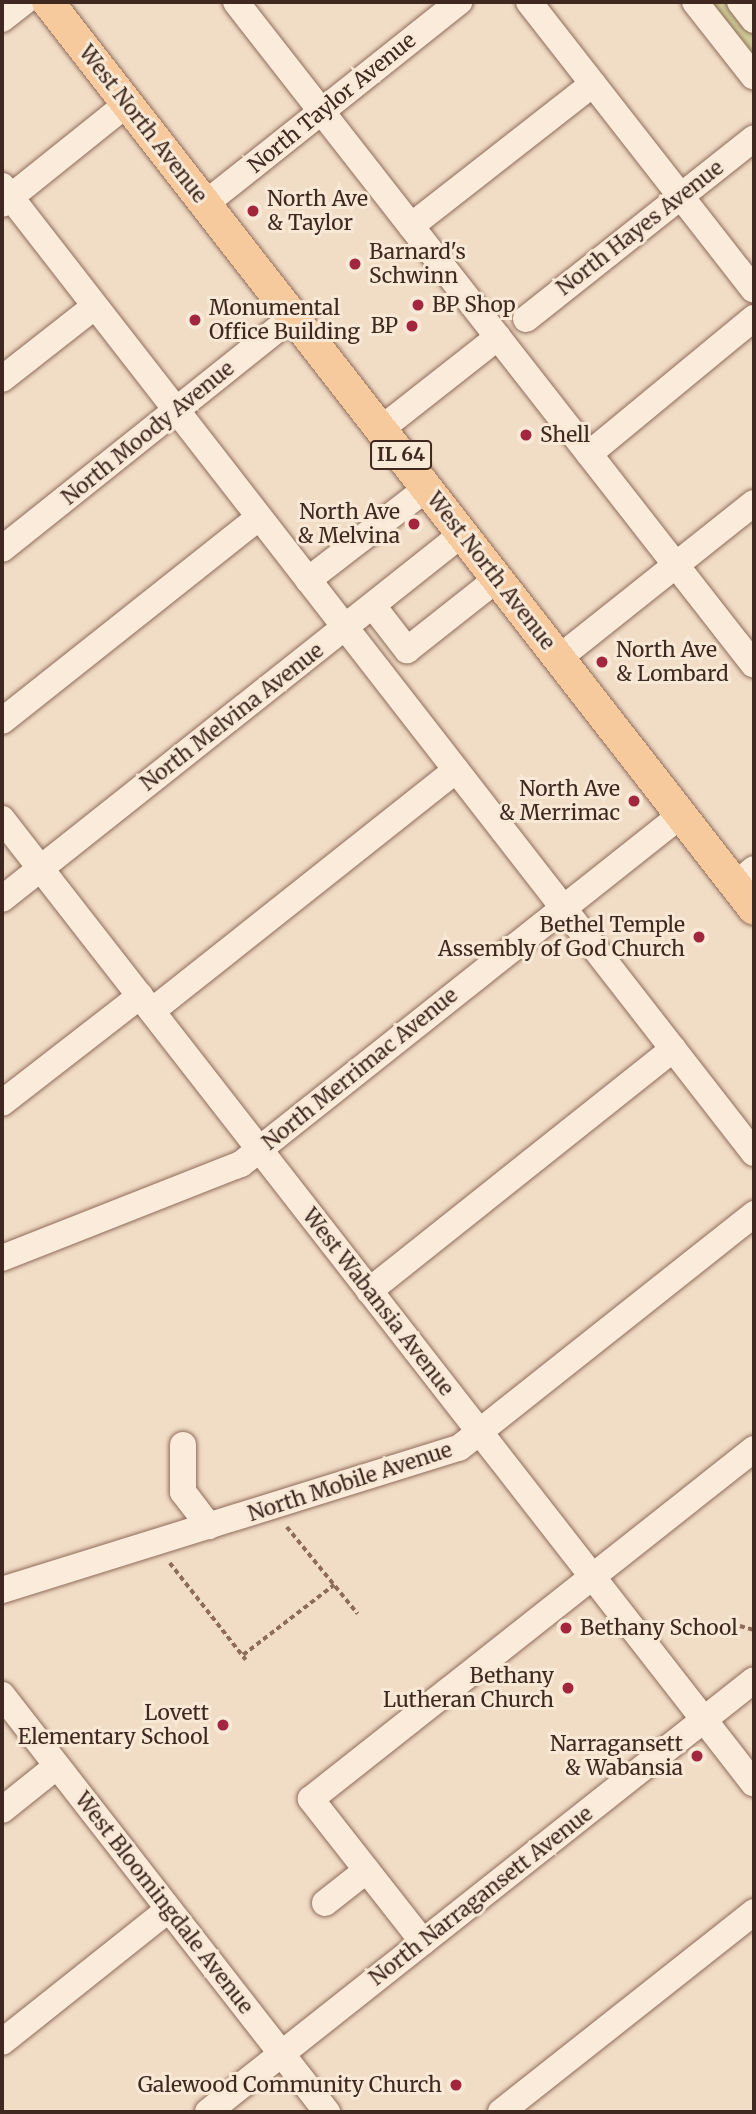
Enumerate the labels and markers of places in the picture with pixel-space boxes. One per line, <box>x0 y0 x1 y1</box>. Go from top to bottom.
place label: North Ave & Taylor <box>267 186 368 236</box>
marker: North Ave & Taylor <box>245 203 261 219</box>
place label: Barnard's Schwinn <box>369 239 466 289</box>
marker: Barnard's Schwinn <box>347 256 363 272</box>
place label: BP Shop <box>432 292 516 318</box>
place label: Monumental Office Building <box>209 295 360 345</box>
marker: BP Shop <box>410 297 426 313</box>
marker: Monumental Office Building <box>187 312 203 328</box>
place label: BP <box>371 313 398 339</box>
marker: BP <box>404 318 420 334</box>
place label: Shell <box>540 422 590 448</box>
marker: Shell <box>518 427 534 443</box>
place label: North Ave & Melvina <box>297 499 400 549</box>
marker: North Ave & Melvina <box>406 516 422 532</box>
place label: North Ave & Lombard <box>616 637 729 687</box>
marker: North Ave & Lombard <box>594 654 610 670</box>
place label: North Ave & Merrimac <box>499 776 620 826</box>
marker: North Ave & Merrimac <box>626 793 642 809</box>
place label: Bethel Temple Assembly of God Church <box>438 912 685 962</box>
marker: Bethel Temple Assembly of God Church <box>691 929 707 945</box>
place label: Bethany School <box>580 1615 738 1641</box>
marker: Bethany School <box>558 1620 574 1636</box>
place label: Bethany Lutheran Church <box>383 1663 554 1713</box>
marker: Bethany Lutheran Church <box>560 1680 576 1696</box>
place label: Lovett Elementary School <box>18 1700 209 1750</box>
marker: Lovett Elementary School <box>215 1717 231 1733</box>
place label: Narragansett & Wabansia <box>550 1731 683 1781</box>
marker: Narragansett & Wabansia <box>689 1748 705 1764</box>
place label: Galewood Community Church <box>138 2072 442 2098</box>
marker: Galewood Community Church <box>448 2077 464 2093</box>

